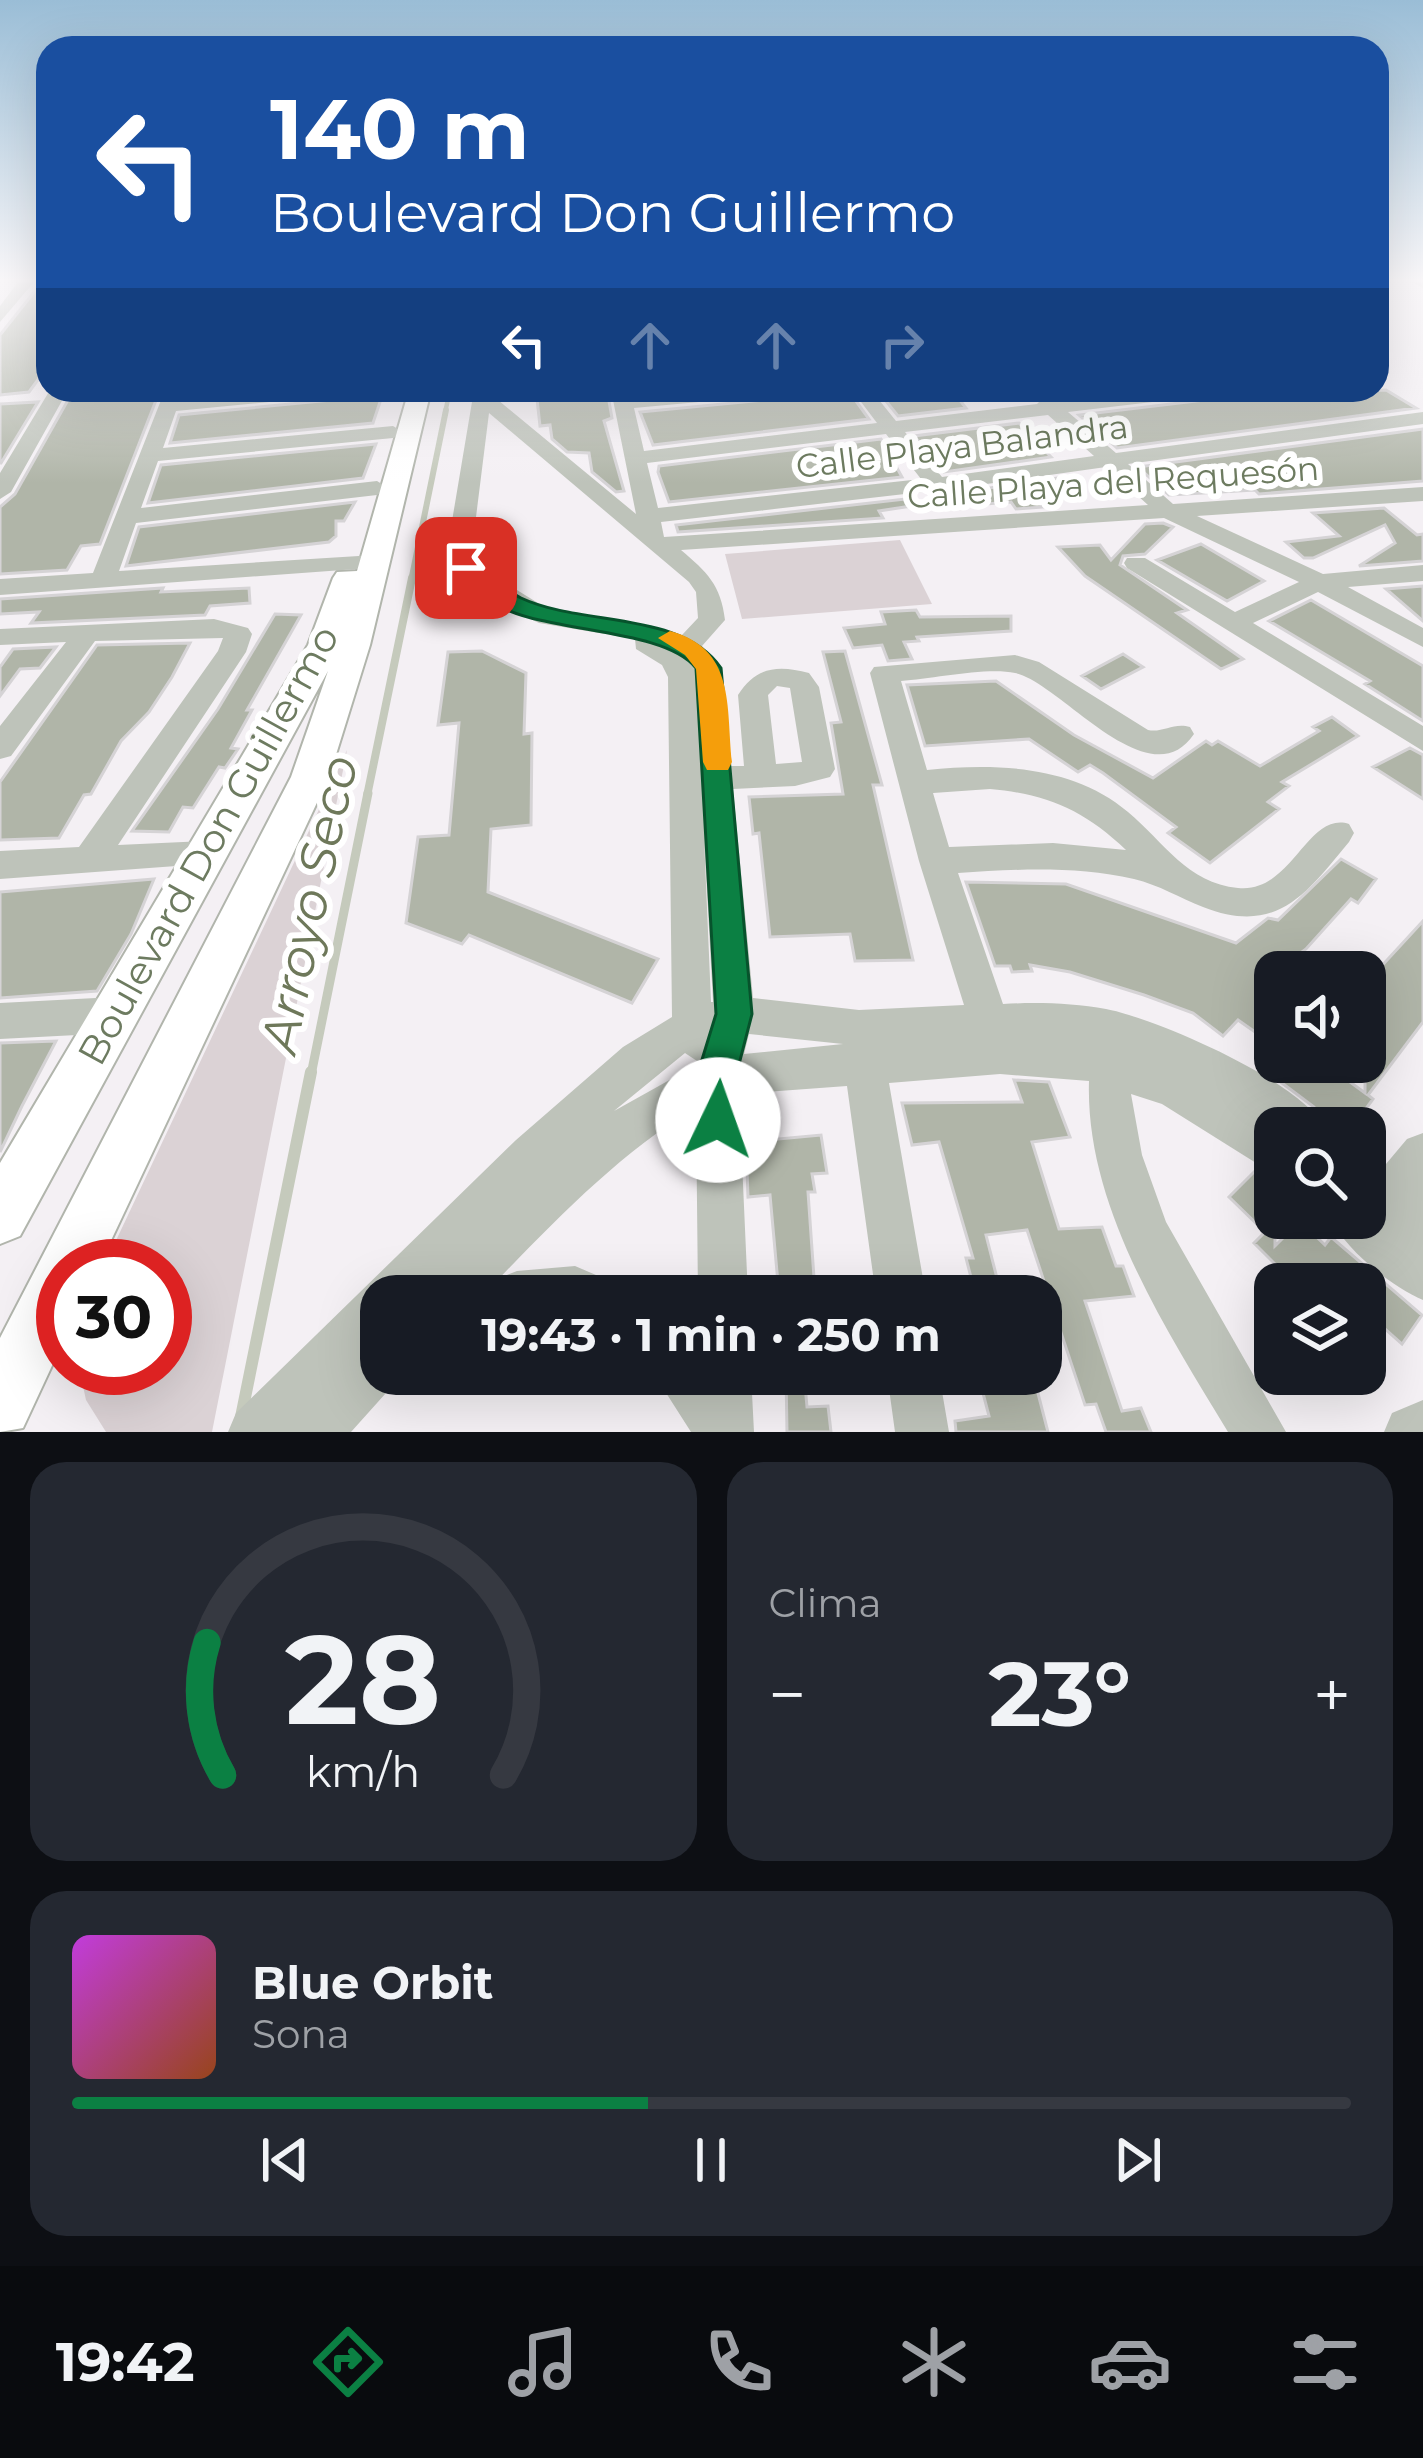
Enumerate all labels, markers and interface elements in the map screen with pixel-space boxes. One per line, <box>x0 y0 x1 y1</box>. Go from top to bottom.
text: 140 m <box>270 78 530 180</box>
icon: left <box>72 84 228 240</box>
text: Boulevard Don Guillermo <box>270 180 955 246</box>
icon: left <box>491 312 557 378</box>
icon: ahead <box>617 312 683 378</box>
icon: ahead <box>743 312 809 378</box>
icon: right <box>869 312 935 378</box>
street label: Calle Playa Balandra <box>794 406 1130 486</box>
street label: Calle Playa del Requesón <box>906 448 1320 516</box>
pin <box>415 517 517 619</box>
icon: arrive <box>433 535 499 601</box>
street label: Boulevard Don Guillermo <box>67 617 349 1073</box>
water label: Arroyo Seco <box>247 750 371 1061</box>
map controls <box>1254 951 1386 1395</box>
button: sound <box>1254 951 1386 1083</box>
position arrow <box>655 1057 781 1183</box>
button: search <box>1254 1107 1386 1239</box>
speed limit sign: 30 <box>36 1239 192 1395</box>
button: layers <box>1254 1263 1386 1395</box>
text: 19:43 · 1 min · 250 m <box>481 1307 941 1362</box>
text: Clima <box>769 1579 882 1627</box>
text: 28 <box>285 1603 441 1755</box>
text: 23° <box>988 1639 1131 1749</box>
text: − <box>769 1654 806 1735</box>
text: + <box>1313 1654 1351 1735</box>
text: km/h <box>306 1744 420 1797</box>
text: Blue Orbit <box>252 1955 493 2010</box>
text: Sona <box>252 2010 350 2058</box>
icon: previous <box>252 2127 318 2193</box>
icon: pause <box>678 2127 744 2193</box>
icon: next <box>1105 2127 1171 2193</box>
icon: directions <box>306 2320 390 2404</box>
icon: music <box>501 2320 585 2404</box>
icon: phone <box>697 2320 781 2404</box>
icon: climate <box>892 2320 976 2404</box>
icon: car <box>1088 2320 1172 2404</box>
icon: filters <box>1283 2320 1367 2404</box>
text: 19:42 <box>56 2329 195 2395</box>

